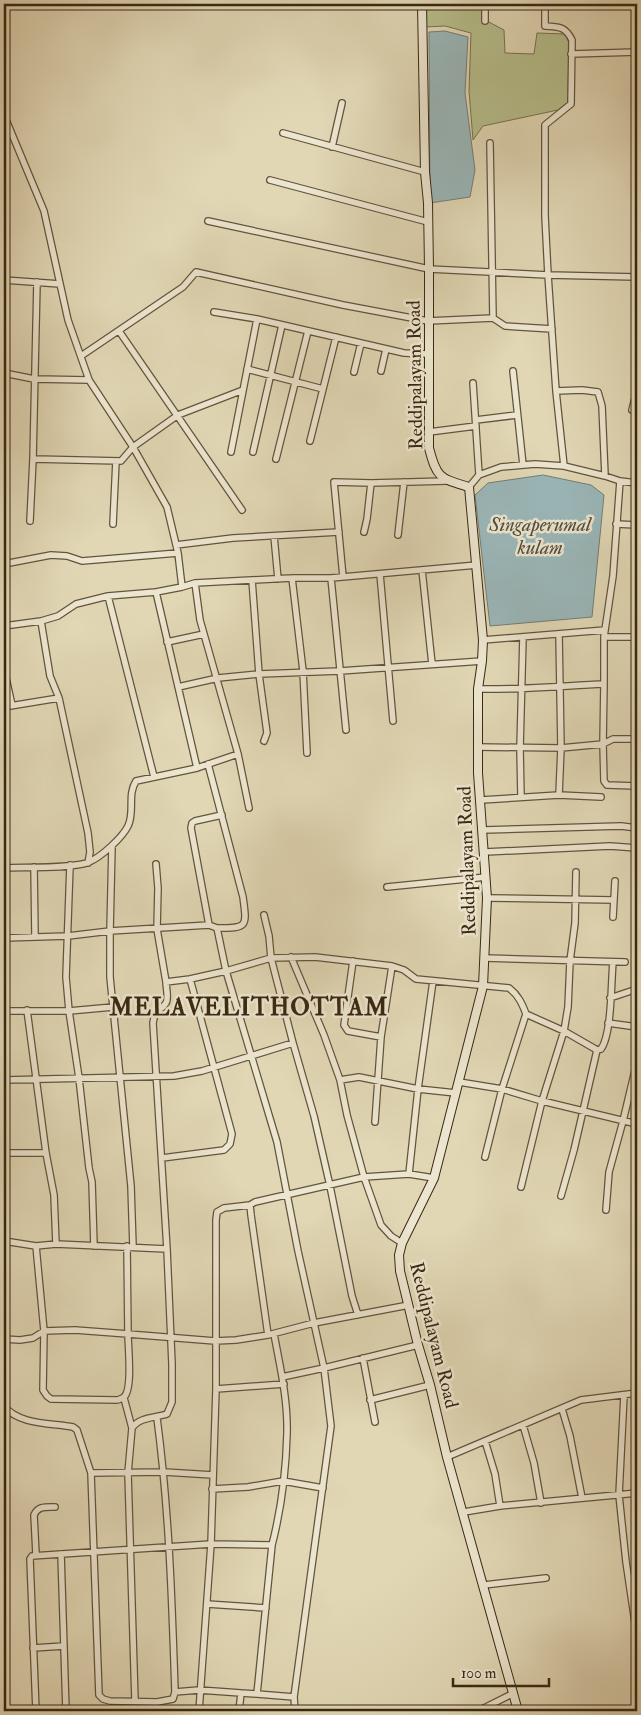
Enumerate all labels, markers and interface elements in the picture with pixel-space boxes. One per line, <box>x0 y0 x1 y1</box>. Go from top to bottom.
street label: Reddipalayam Road <box>402 299 429 450</box>
water label: Singaperumal kulam <box>488 512 593 560</box>
street label: Reddipalayam Road <box>452 785 483 936</box>
district label: MELAVELITHOTTAM <box>108 992 389 1023</box>
street label: Reddipalayam Road <box>403 1260 464 1412</box>
scale bar <box>453 1655 550 1687</box>
text: 100 m <box>461 1664 497 1683</box>

